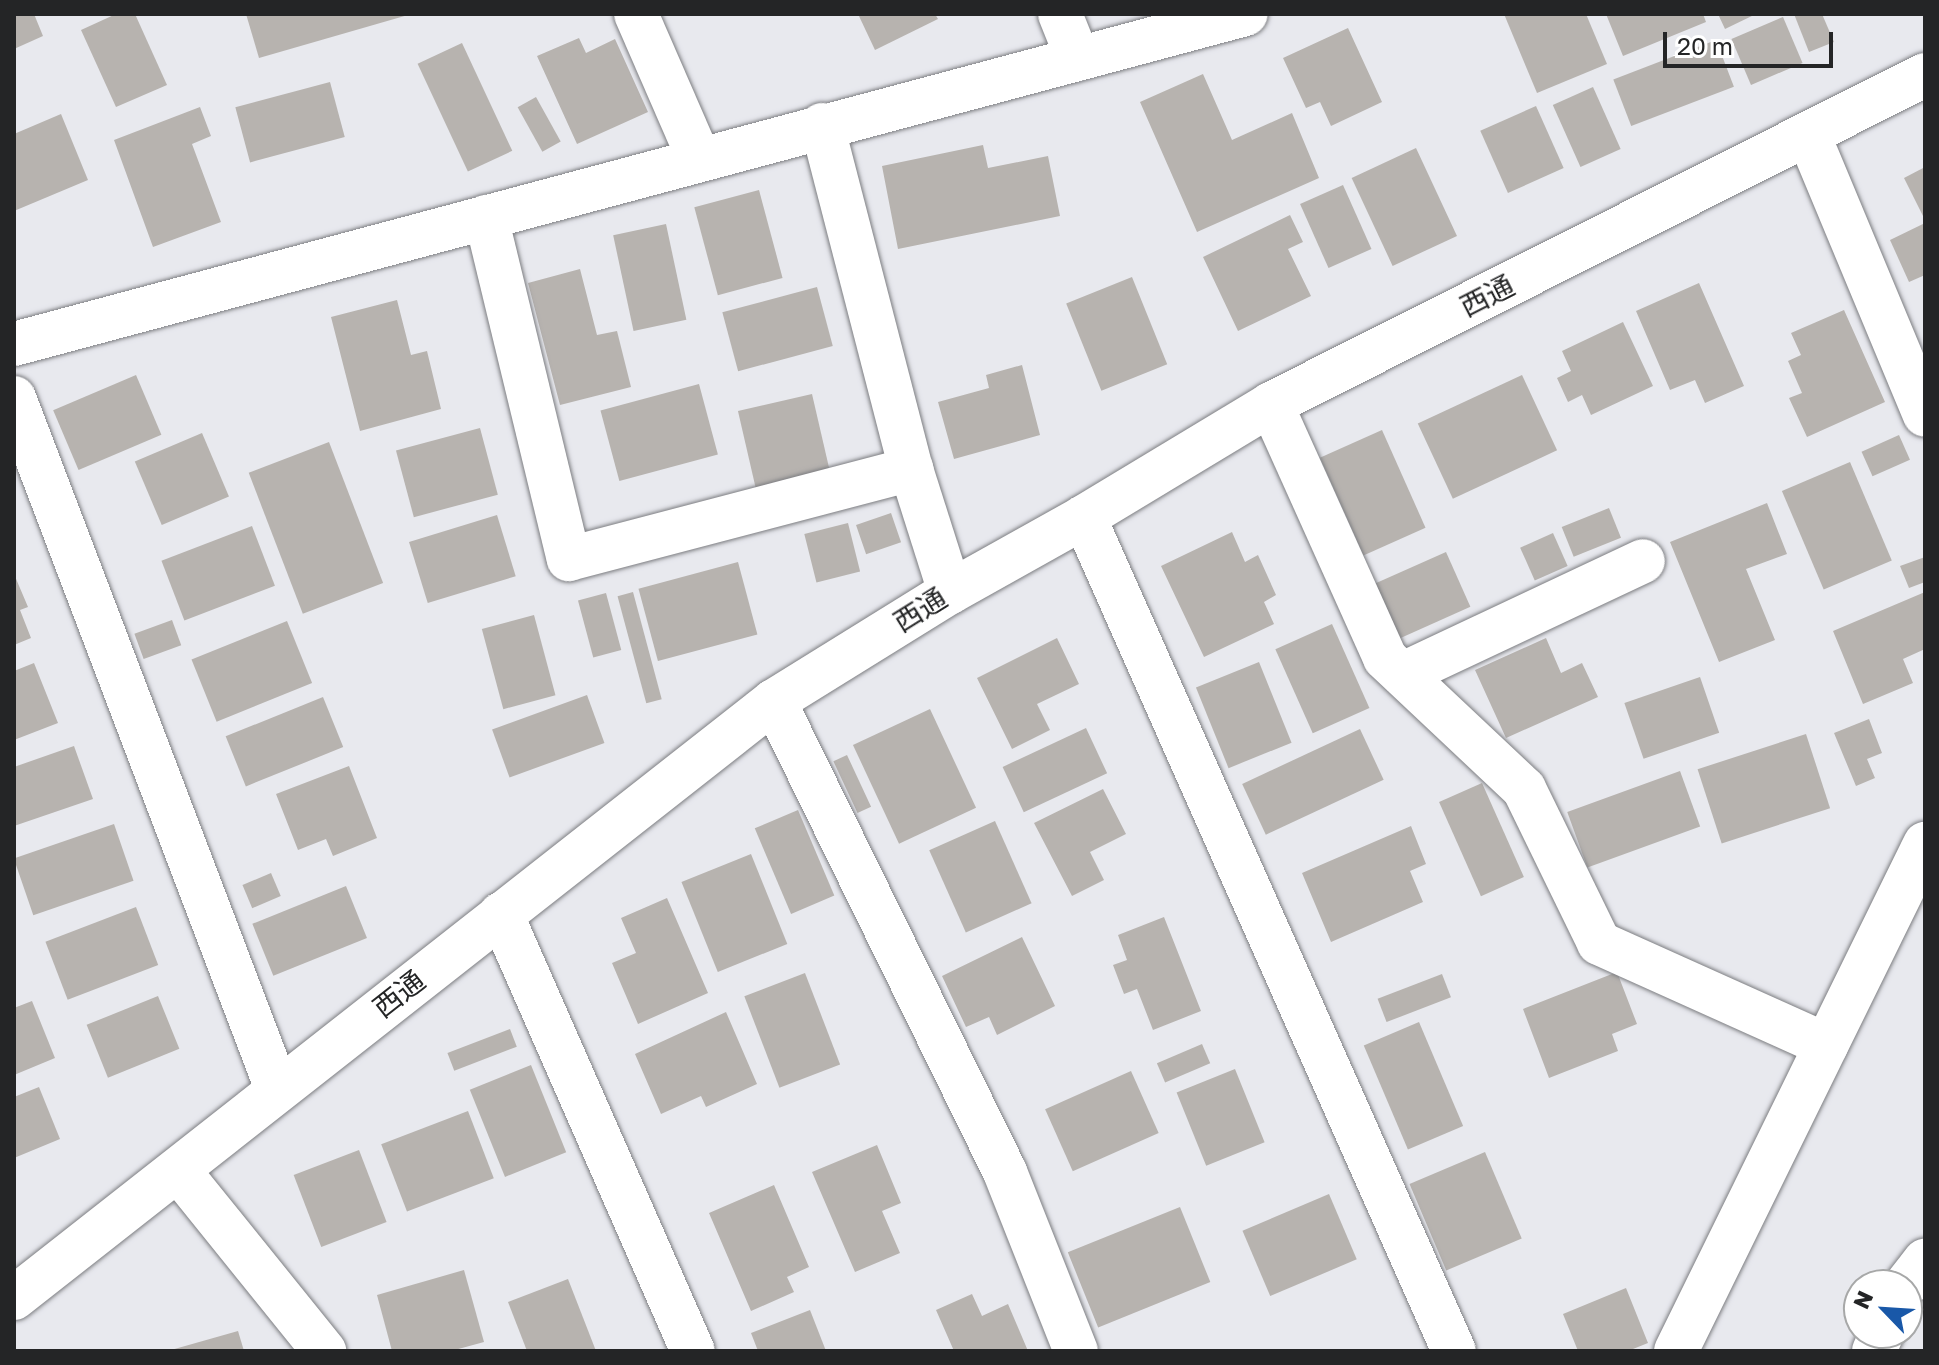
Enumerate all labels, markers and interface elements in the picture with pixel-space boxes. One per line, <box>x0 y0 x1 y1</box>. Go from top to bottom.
scale bar <box>1667 16 1837 66</box>
text: 20 m <box>1677 31 1733 60</box>
street label: 西通 <box>1454 268 1520 324</box>
street label: 西通 <box>887 581 953 639</box>
street label: 西通 <box>367 964 431 1024</box>
north arrow <box>1843 1269 1923 1349</box>
text: N <box>1847 1286 1878 1313</box>

